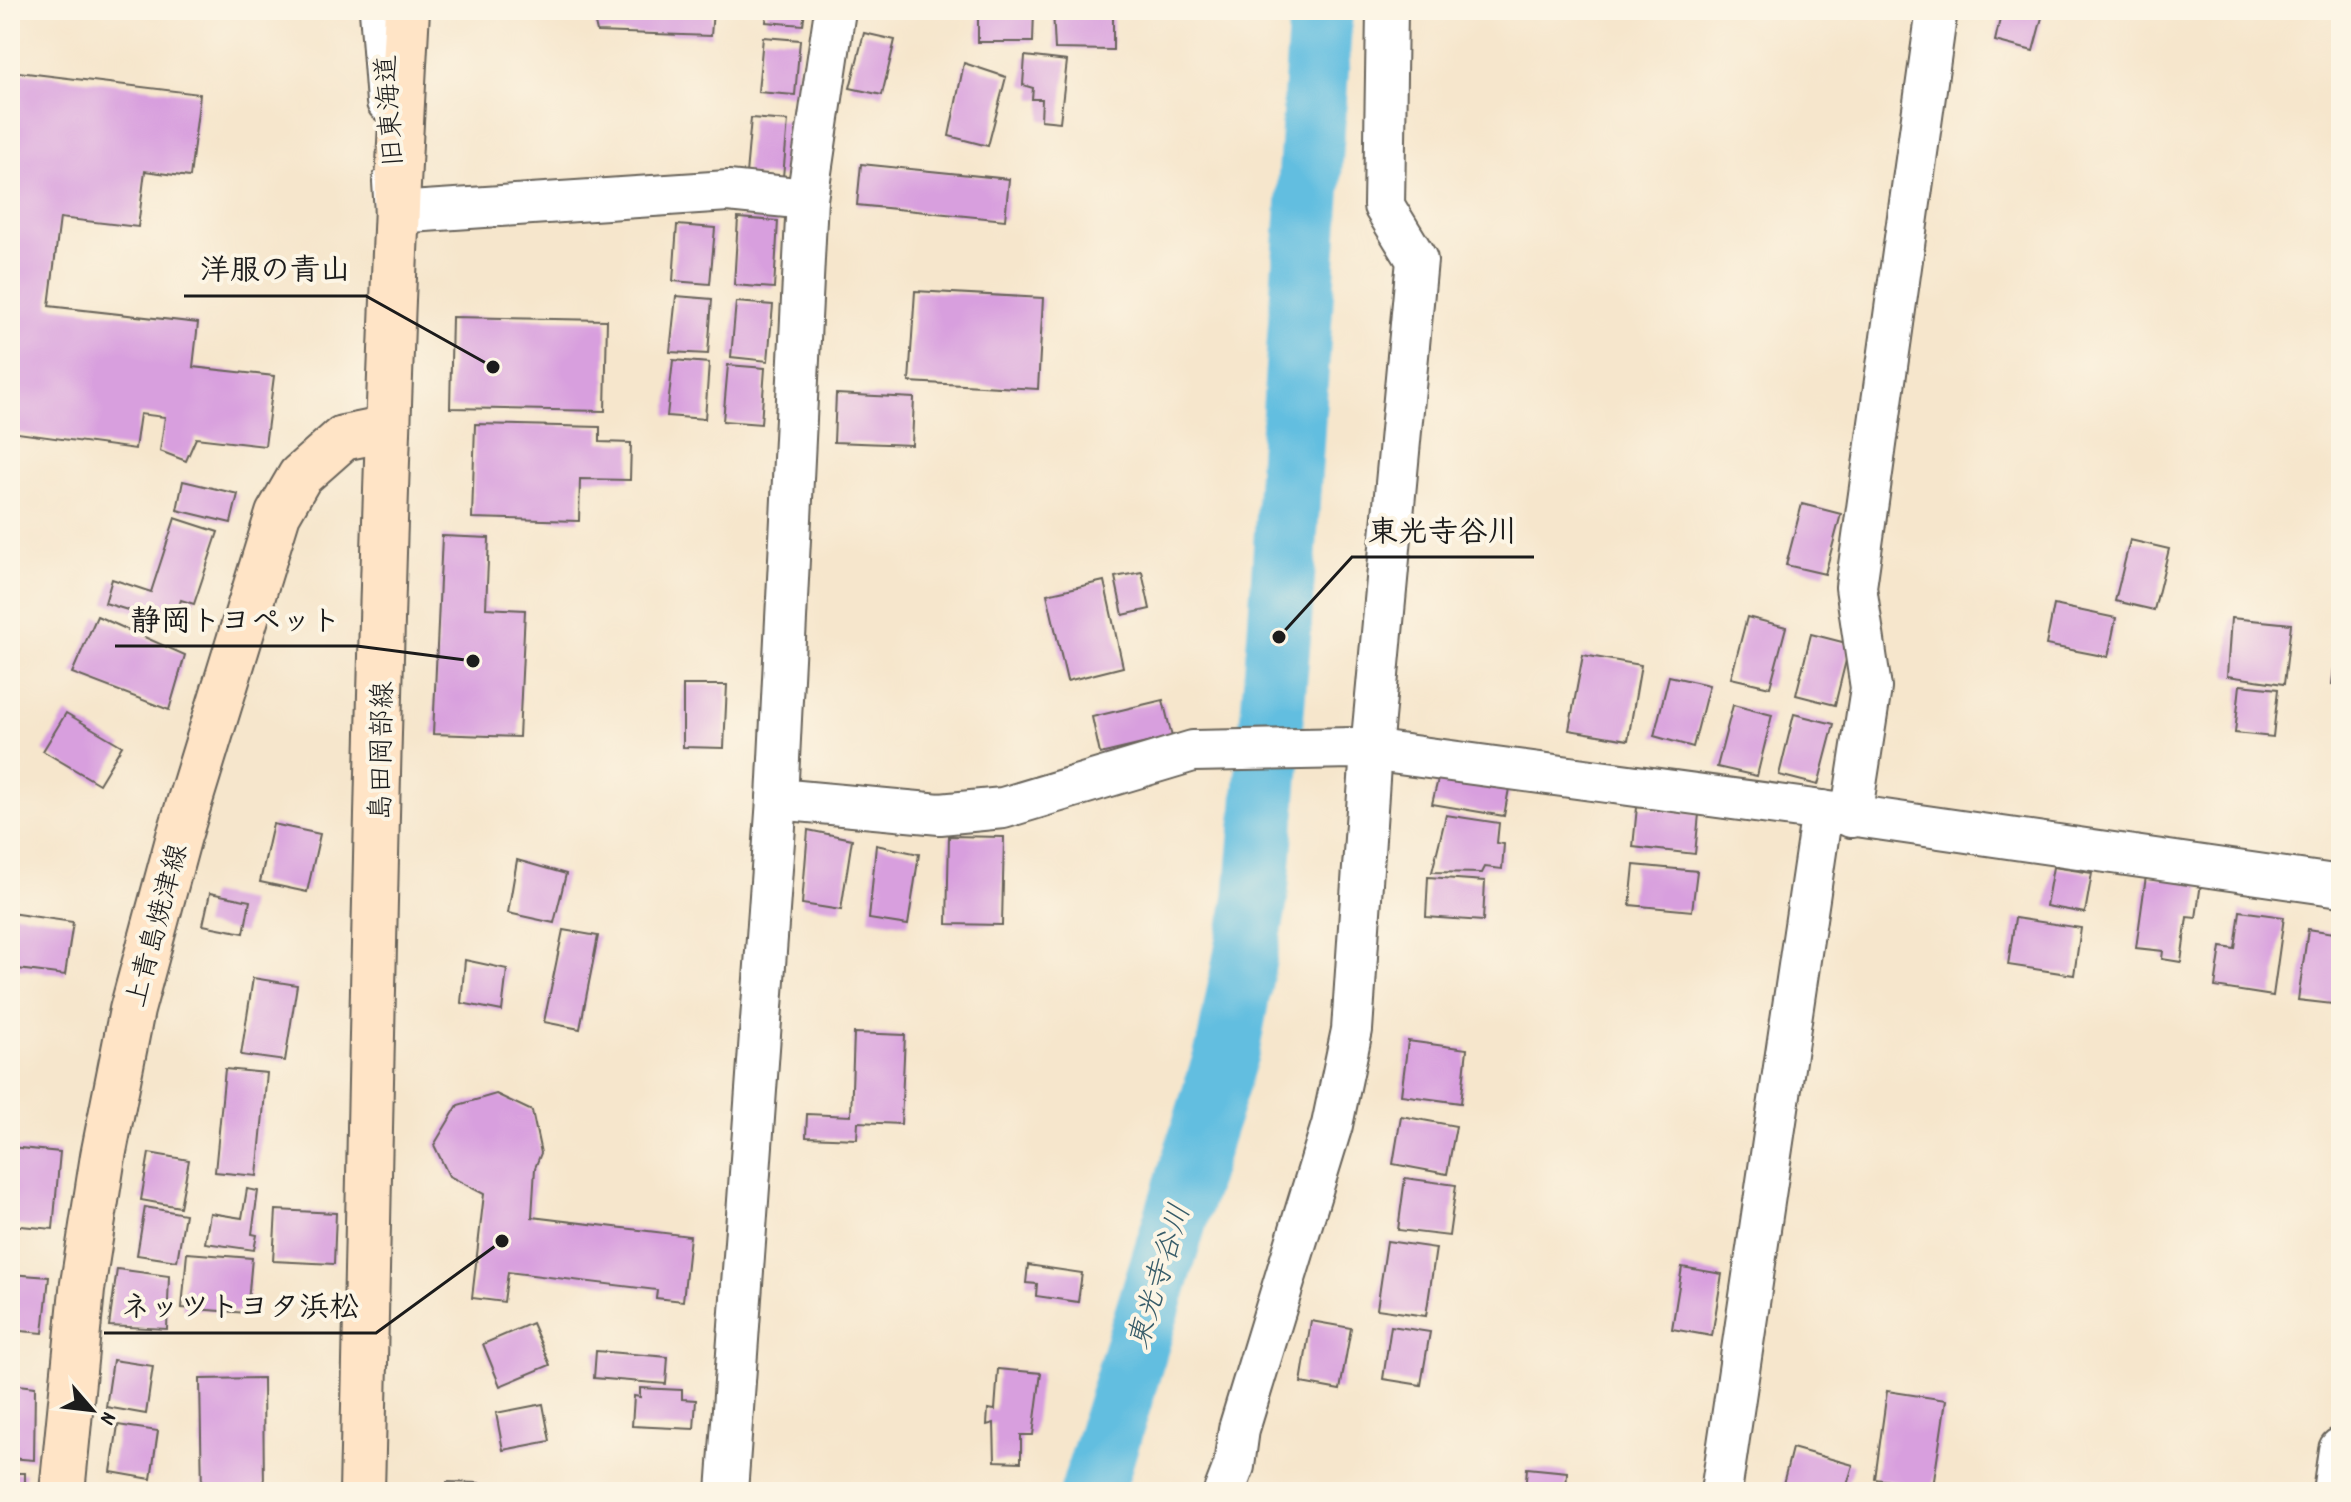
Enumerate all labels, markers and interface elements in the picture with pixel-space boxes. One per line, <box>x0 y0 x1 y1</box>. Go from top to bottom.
street label: 旧東海道 <box>369 53 417 168</box>
callout: 洋服の青山 <box>184 242 366 296</box>
text: 洋服の青山 <box>200 252 350 295</box>
callout: 東光寺谷川 <box>1352 503 1534 557</box>
text: 東光寺谷川 <box>1368 514 1518 557</box>
callout: 静岡トヨペット <box>115 592 357 646</box>
text: 静岡トヨペット <box>131 603 341 646</box>
street label: 島田岡部線 <box>364 681 406 821</box>
street label: 上青島焼津線 <box>119 840 201 1013</box>
water label: 東光寺谷川 <box>1120 1199 1205 1355</box>
callout: ネッツトヨタ浜松 <box>104 1279 376 1333</box>
text: ネッツトヨタ浜松 <box>121 1289 359 1332</box>
north arrow <box>52 1370 132 1450</box>
text: N <box>90 1406 123 1430</box>

